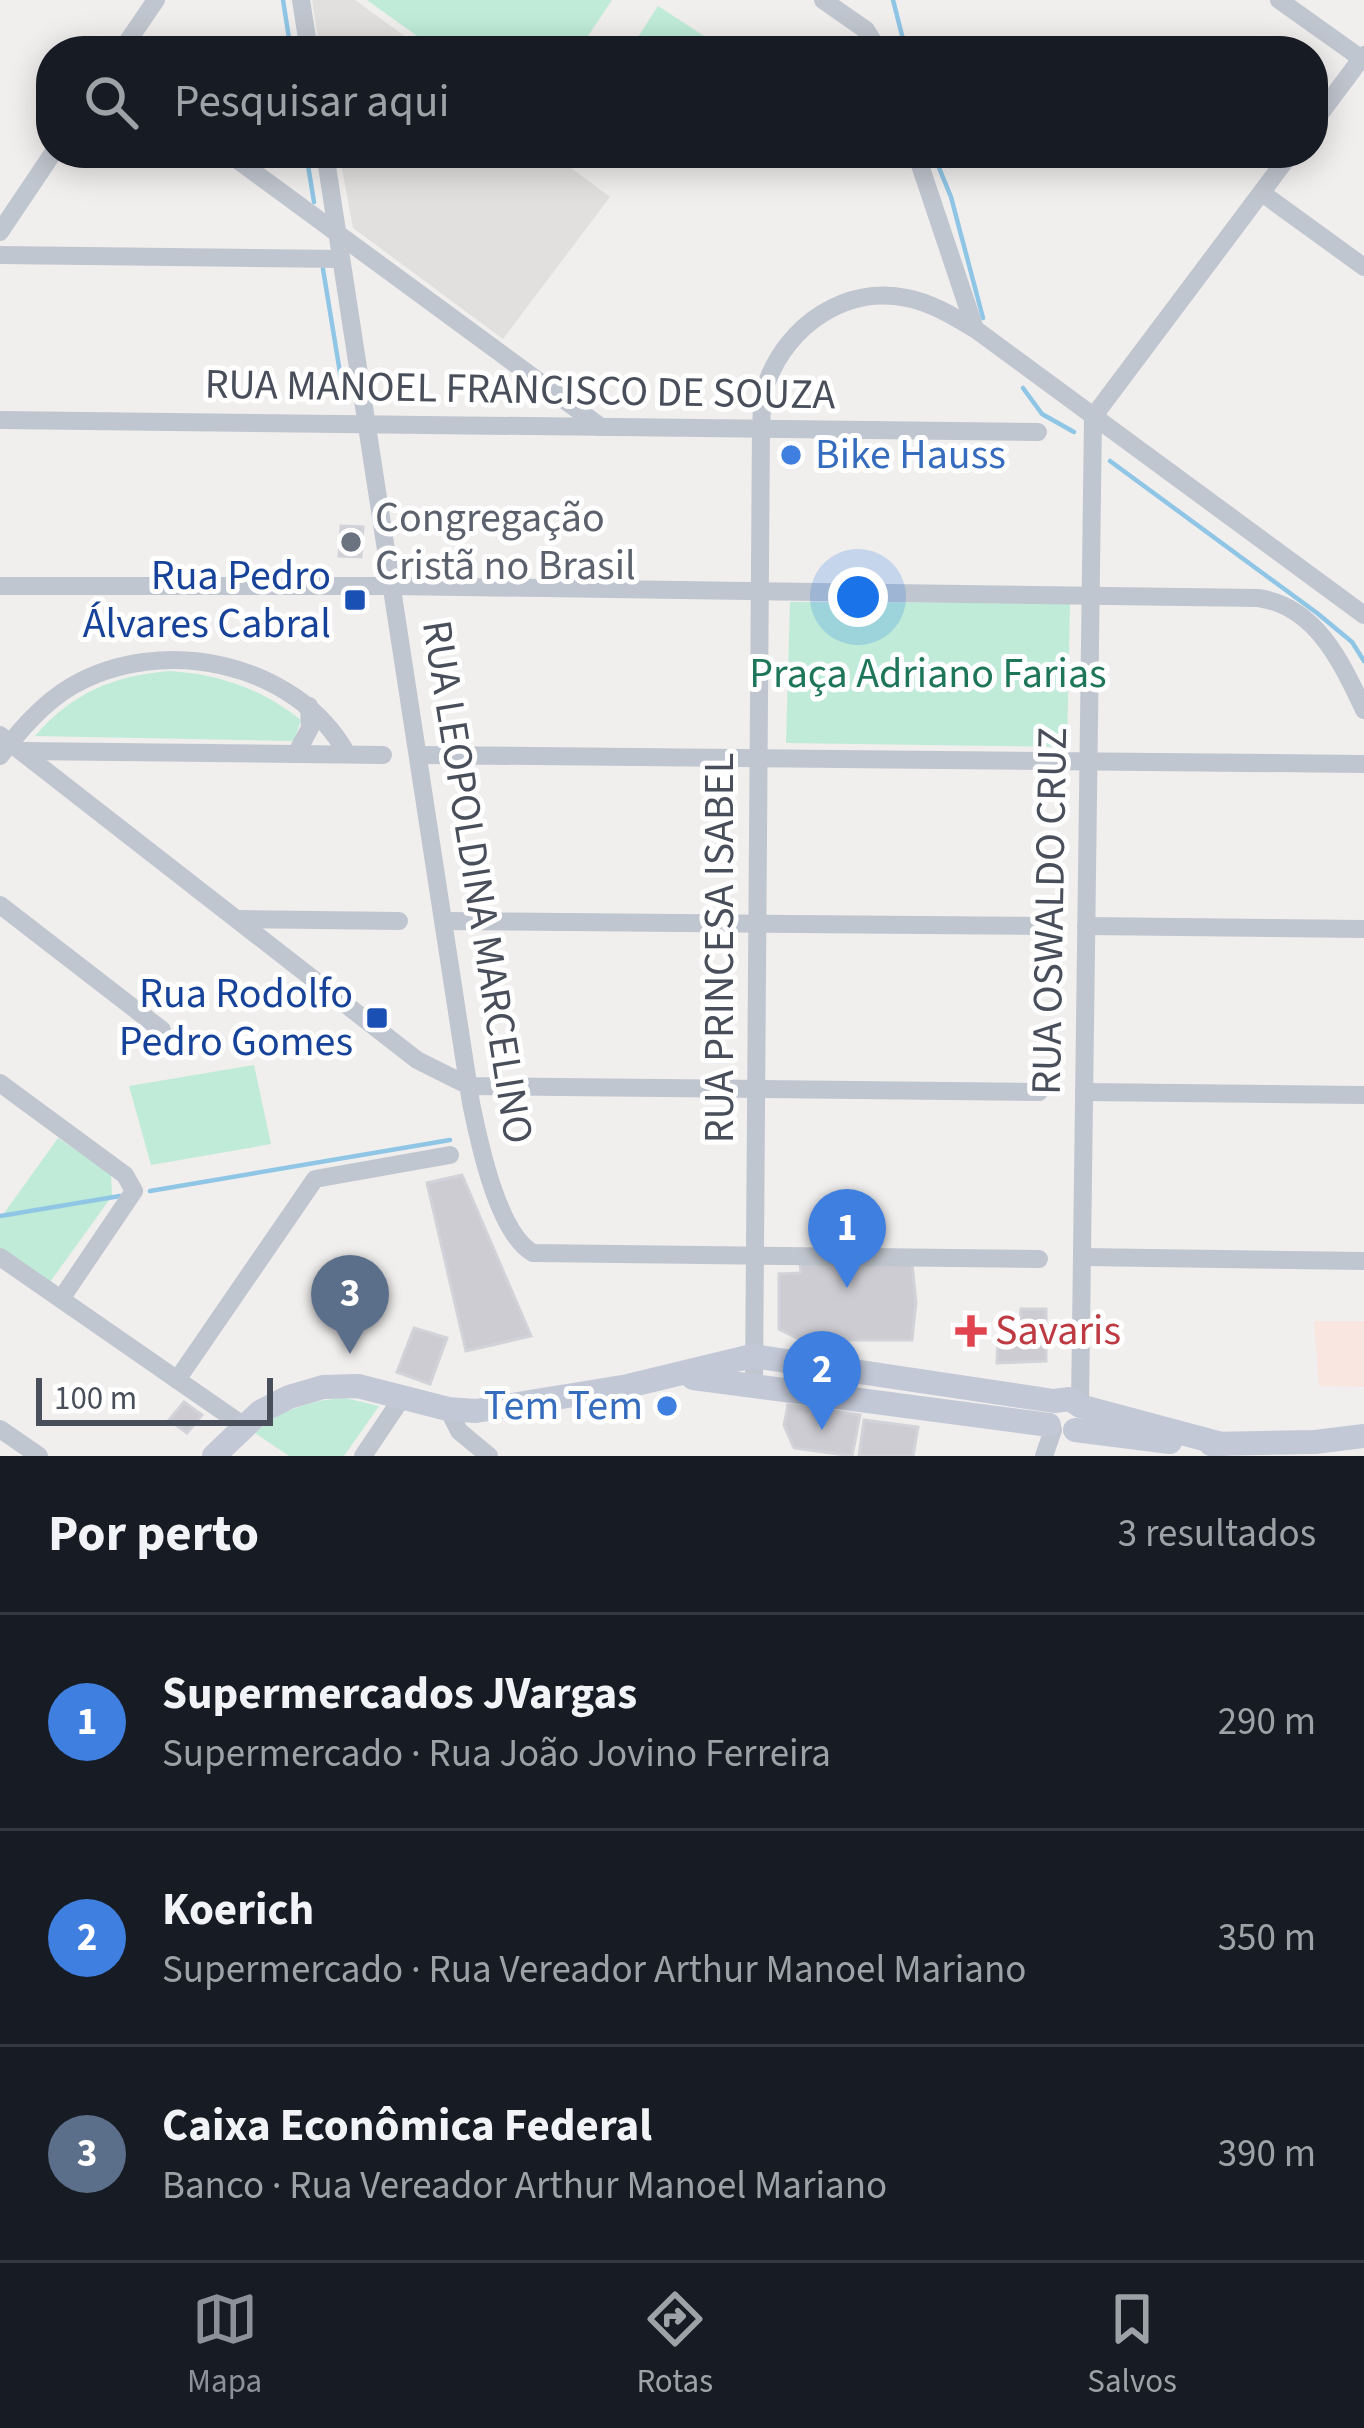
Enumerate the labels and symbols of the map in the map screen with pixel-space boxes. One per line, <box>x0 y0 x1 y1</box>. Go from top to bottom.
street label: RUA MANOEL FRANCISCO DE SOUZA <box>204 354 836 426</box>
place label: Bike Hauss <box>815 425 1006 485</box>
marker: Bike Hauss <box>778 442 804 468</box>
place label: Congregação Cristã no Brasil <box>375 488 636 596</box>
marker: Congregação Cristã no Brasil <box>338 529 364 555</box>
place label: Rua Pedro Álvares Cabral <box>83 546 331 654</box>
your location <box>828 567 888 627</box>
marker: Rua Pedro Álvares Cabral <box>342 587 368 613</box>
street label: RUA LEOPOLDINA MARCELINO <box>406 616 548 1148</box>
park label: Praça Adriano Farias <box>749 644 1107 704</box>
street label: RUA OSWALDO CRUZ <box>1017 727 1083 1095</box>
street label: RUA PRINCESA ISABEL <box>690 753 750 1143</box>
place label: Rua Rodolfo Pedro Gomes <box>119 964 353 1072</box>
marker: Rua Rodolfo Pedro Gomes <box>364 1005 390 1031</box>
pin: 1 <box>808 1189 886 1288</box>
pin: 3 <box>311 1255 389 1354</box>
place label: Savaris <box>995 1301 1121 1361</box>
marker: Savaris <box>958 1318 984 1344</box>
pin: 2 <box>783 1331 861 1430</box>
scale bar <box>36 1372 273 1425</box>
place label: Tem Tem <box>484 1376 643 1436</box>
marker: Tem Tem <box>654 1393 680 1419</box>

